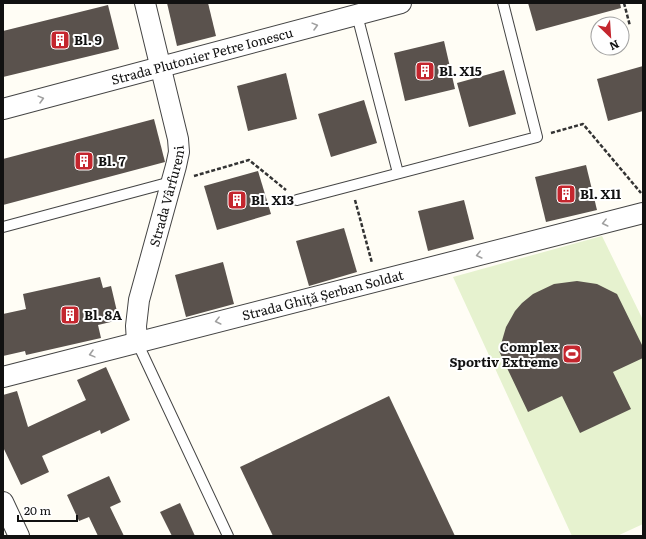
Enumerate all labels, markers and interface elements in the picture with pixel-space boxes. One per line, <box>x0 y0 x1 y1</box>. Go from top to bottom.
north arrow <box>590 16 630 56</box>
street label: Strada Plutonier Petre Ionescu <box>109 22 295 89</box>
one-way arrow <box>311 22 318 31</box>
building icon: Bl. 9 <box>49 29 71 51</box>
place label: Bl. 9 <box>74 30 103 49</box>
text: N <box>607 37 622 55</box>
building icon: Bl. X15 <box>414 60 436 82</box>
place label: Bl. X15 <box>439 61 482 80</box>
one-way arrow <box>37 95 44 104</box>
street label: Strada Vârfureni <box>144 144 188 249</box>
building icon: Bl. 7 <box>73 150 95 172</box>
place label: Bl. 7 <box>98 151 126 170</box>
building icon: Bl. X11 <box>555 183 577 205</box>
place label: Bl. X11 <box>580 184 622 203</box>
building icon: Bl. X13 <box>226 189 248 211</box>
place label: Bl. X13 <box>251 190 294 209</box>
one-way arrow <box>602 218 608 226</box>
one-way arrow <box>476 250 482 258</box>
street label: Strada Ghiță Șerban Soldat <box>240 265 406 324</box>
building icon: Bl. 8A <box>59 304 81 326</box>
place label: Bl. 8A <box>84 305 122 324</box>
one-way arrow <box>214 317 221 325</box>
place label: Complex Sportiv Extreme <box>449 337 558 371</box>
sports icon: Complex Sportiv Extreme <box>561 343 583 365</box>
one-way arrow <box>88 349 95 358</box>
scale bar <box>18 497 77 523</box>
text: 20 m <box>24 501 51 519</box>

